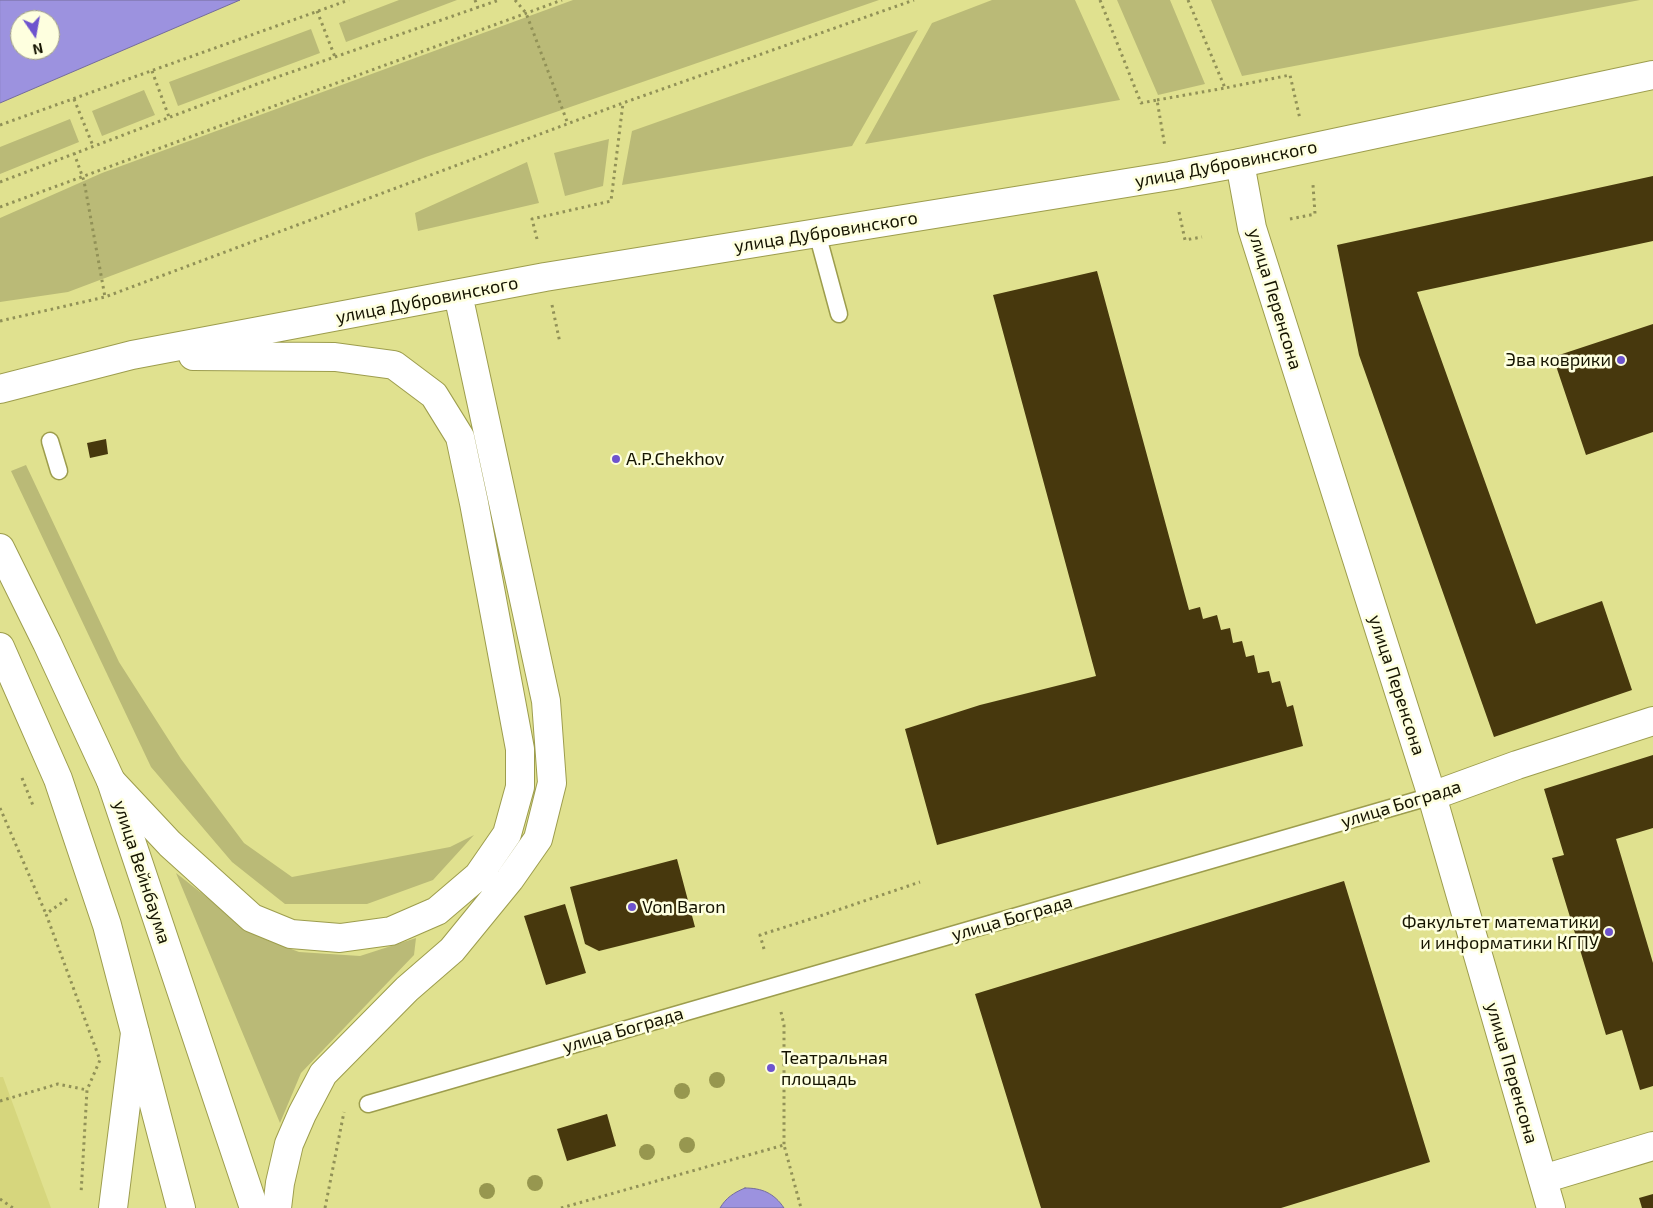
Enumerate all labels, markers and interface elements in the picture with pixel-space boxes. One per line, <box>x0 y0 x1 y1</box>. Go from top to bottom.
north arrow <box>10 10 60 60</box>
text: N <box>31 40 45 59</box>
street label: улица Дубровинского <box>1133 136 1319 192</box>
street label: улица Дубровинского <box>733 207 919 257</box>
street label: улица Перенсона <box>1243 226 1307 372</box>
street label: улица Дубровинского <box>334 272 520 328</box>
place label: Эва коврики <box>1506 349 1611 371</box>
marker: Эва коврики <box>1615 354 1627 366</box>
place label: A.P.Chekhov <box>626 448 724 470</box>
marker: A.P.Chekhov <box>610 453 622 465</box>
street label: улица Перенсона <box>1364 612 1430 758</box>
street label: улица Бограда <box>1338 775 1464 833</box>
street label: улица Вейнбаума <box>109 798 175 946</box>
street label: улица Бограда <box>949 890 1075 946</box>
place label: Von Baron <box>642 896 726 918</box>
marker: Von Baron <box>626 901 638 913</box>
place label: Факультет математики и информатики КГПУ <box>1402 911 1599 954</box>
marker: Факультет математики и информатики КГПУ <box>1603 926 1615 938</box>
street label: улица Перенсона <box>1481 1000 1543 1146</box>
street label: улица Бограда <box>560 1002 686 1058</box>
place label: Театральная площадь <box>781 1047 888 1090</box>
marker: Театральная площадь <box>765 1062 777 1074</box>

